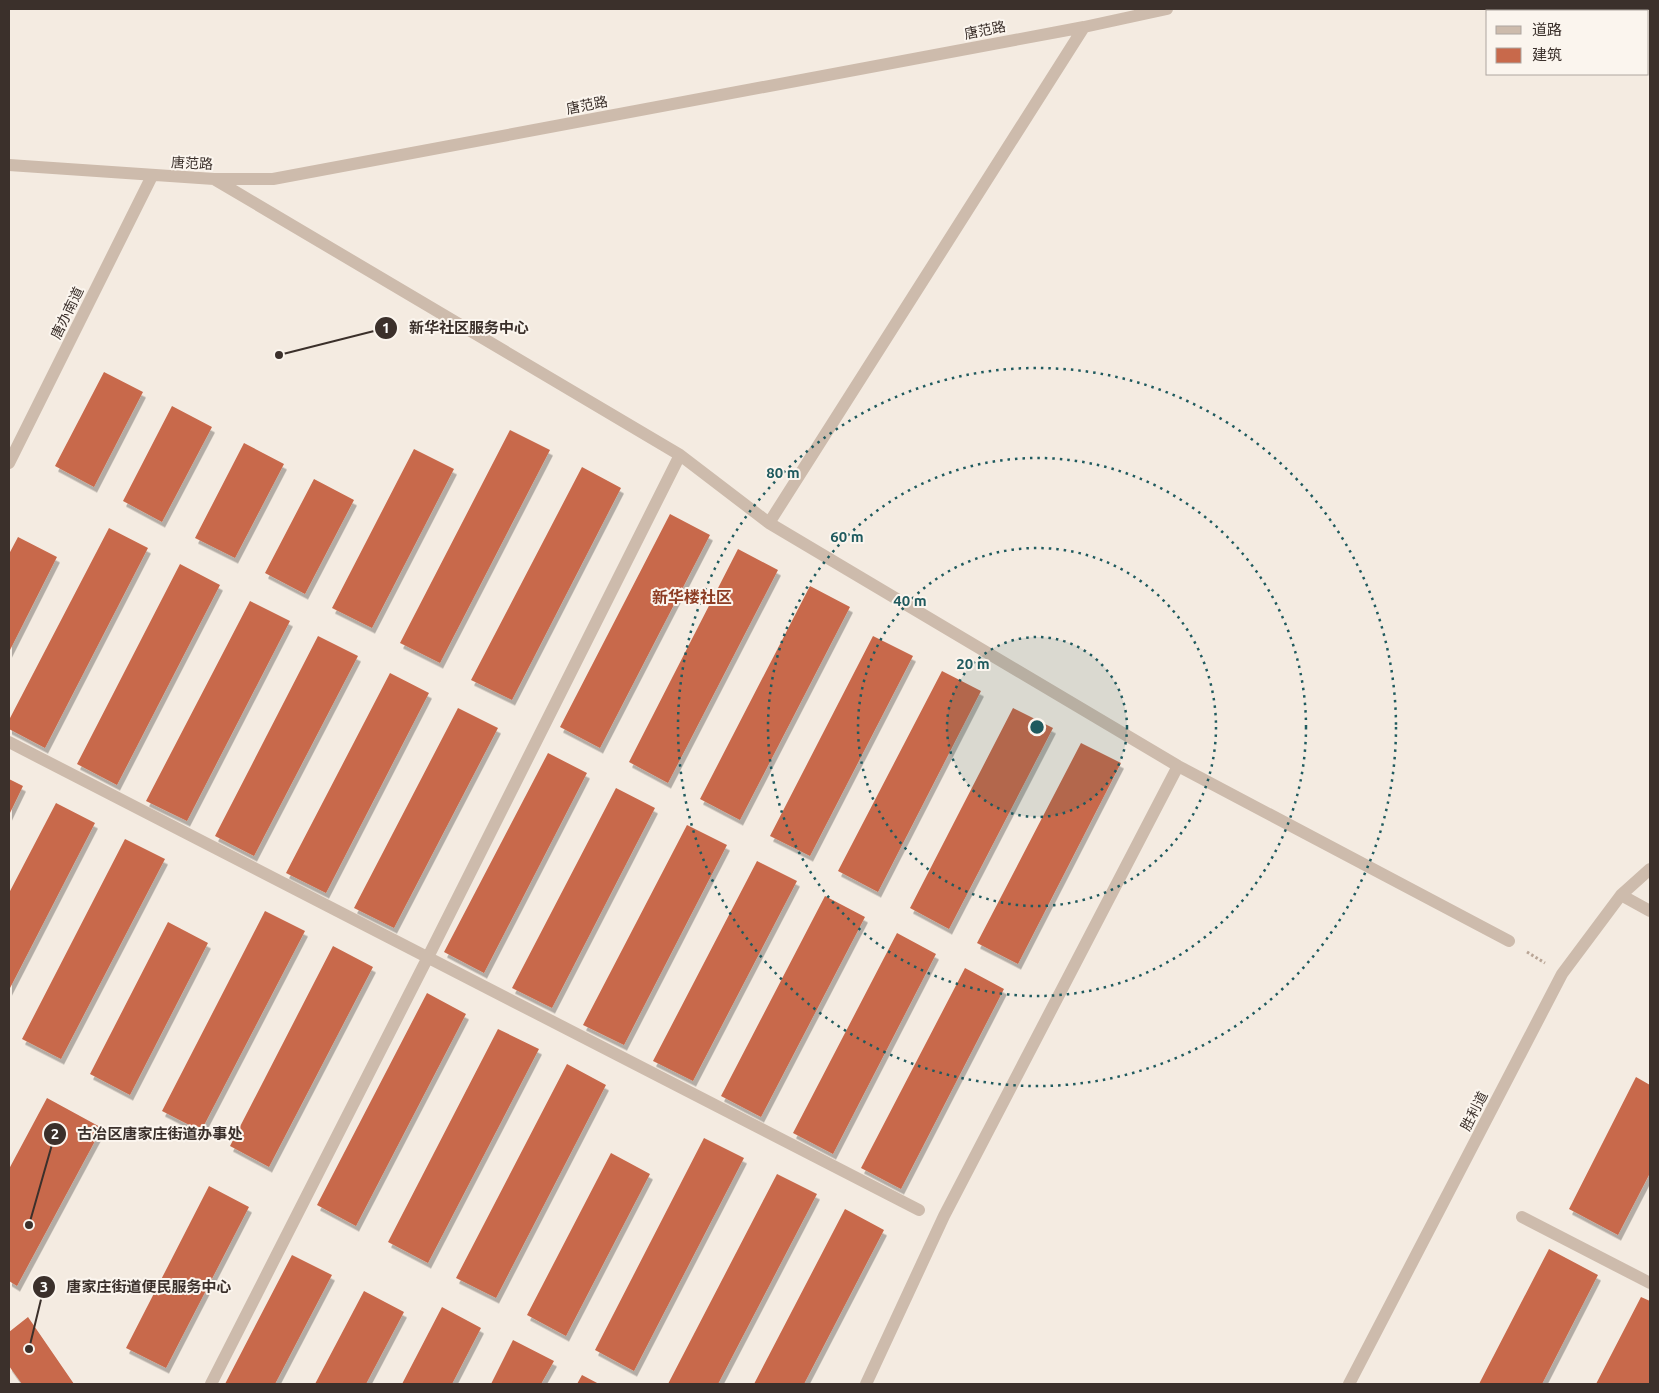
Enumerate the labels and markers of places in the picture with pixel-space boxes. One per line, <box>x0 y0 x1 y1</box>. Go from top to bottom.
callout: 新华社区服务中心 <box>374 313 539 343</box>
centre of rings <box>1028 718 1046 736</box>
callout: 古冶区唐家庄街道办事处 <box>42 1119 252 1149</box>
callout: 唐家庄街道便民服务中心 <box>32 1272 242 1302</box>

